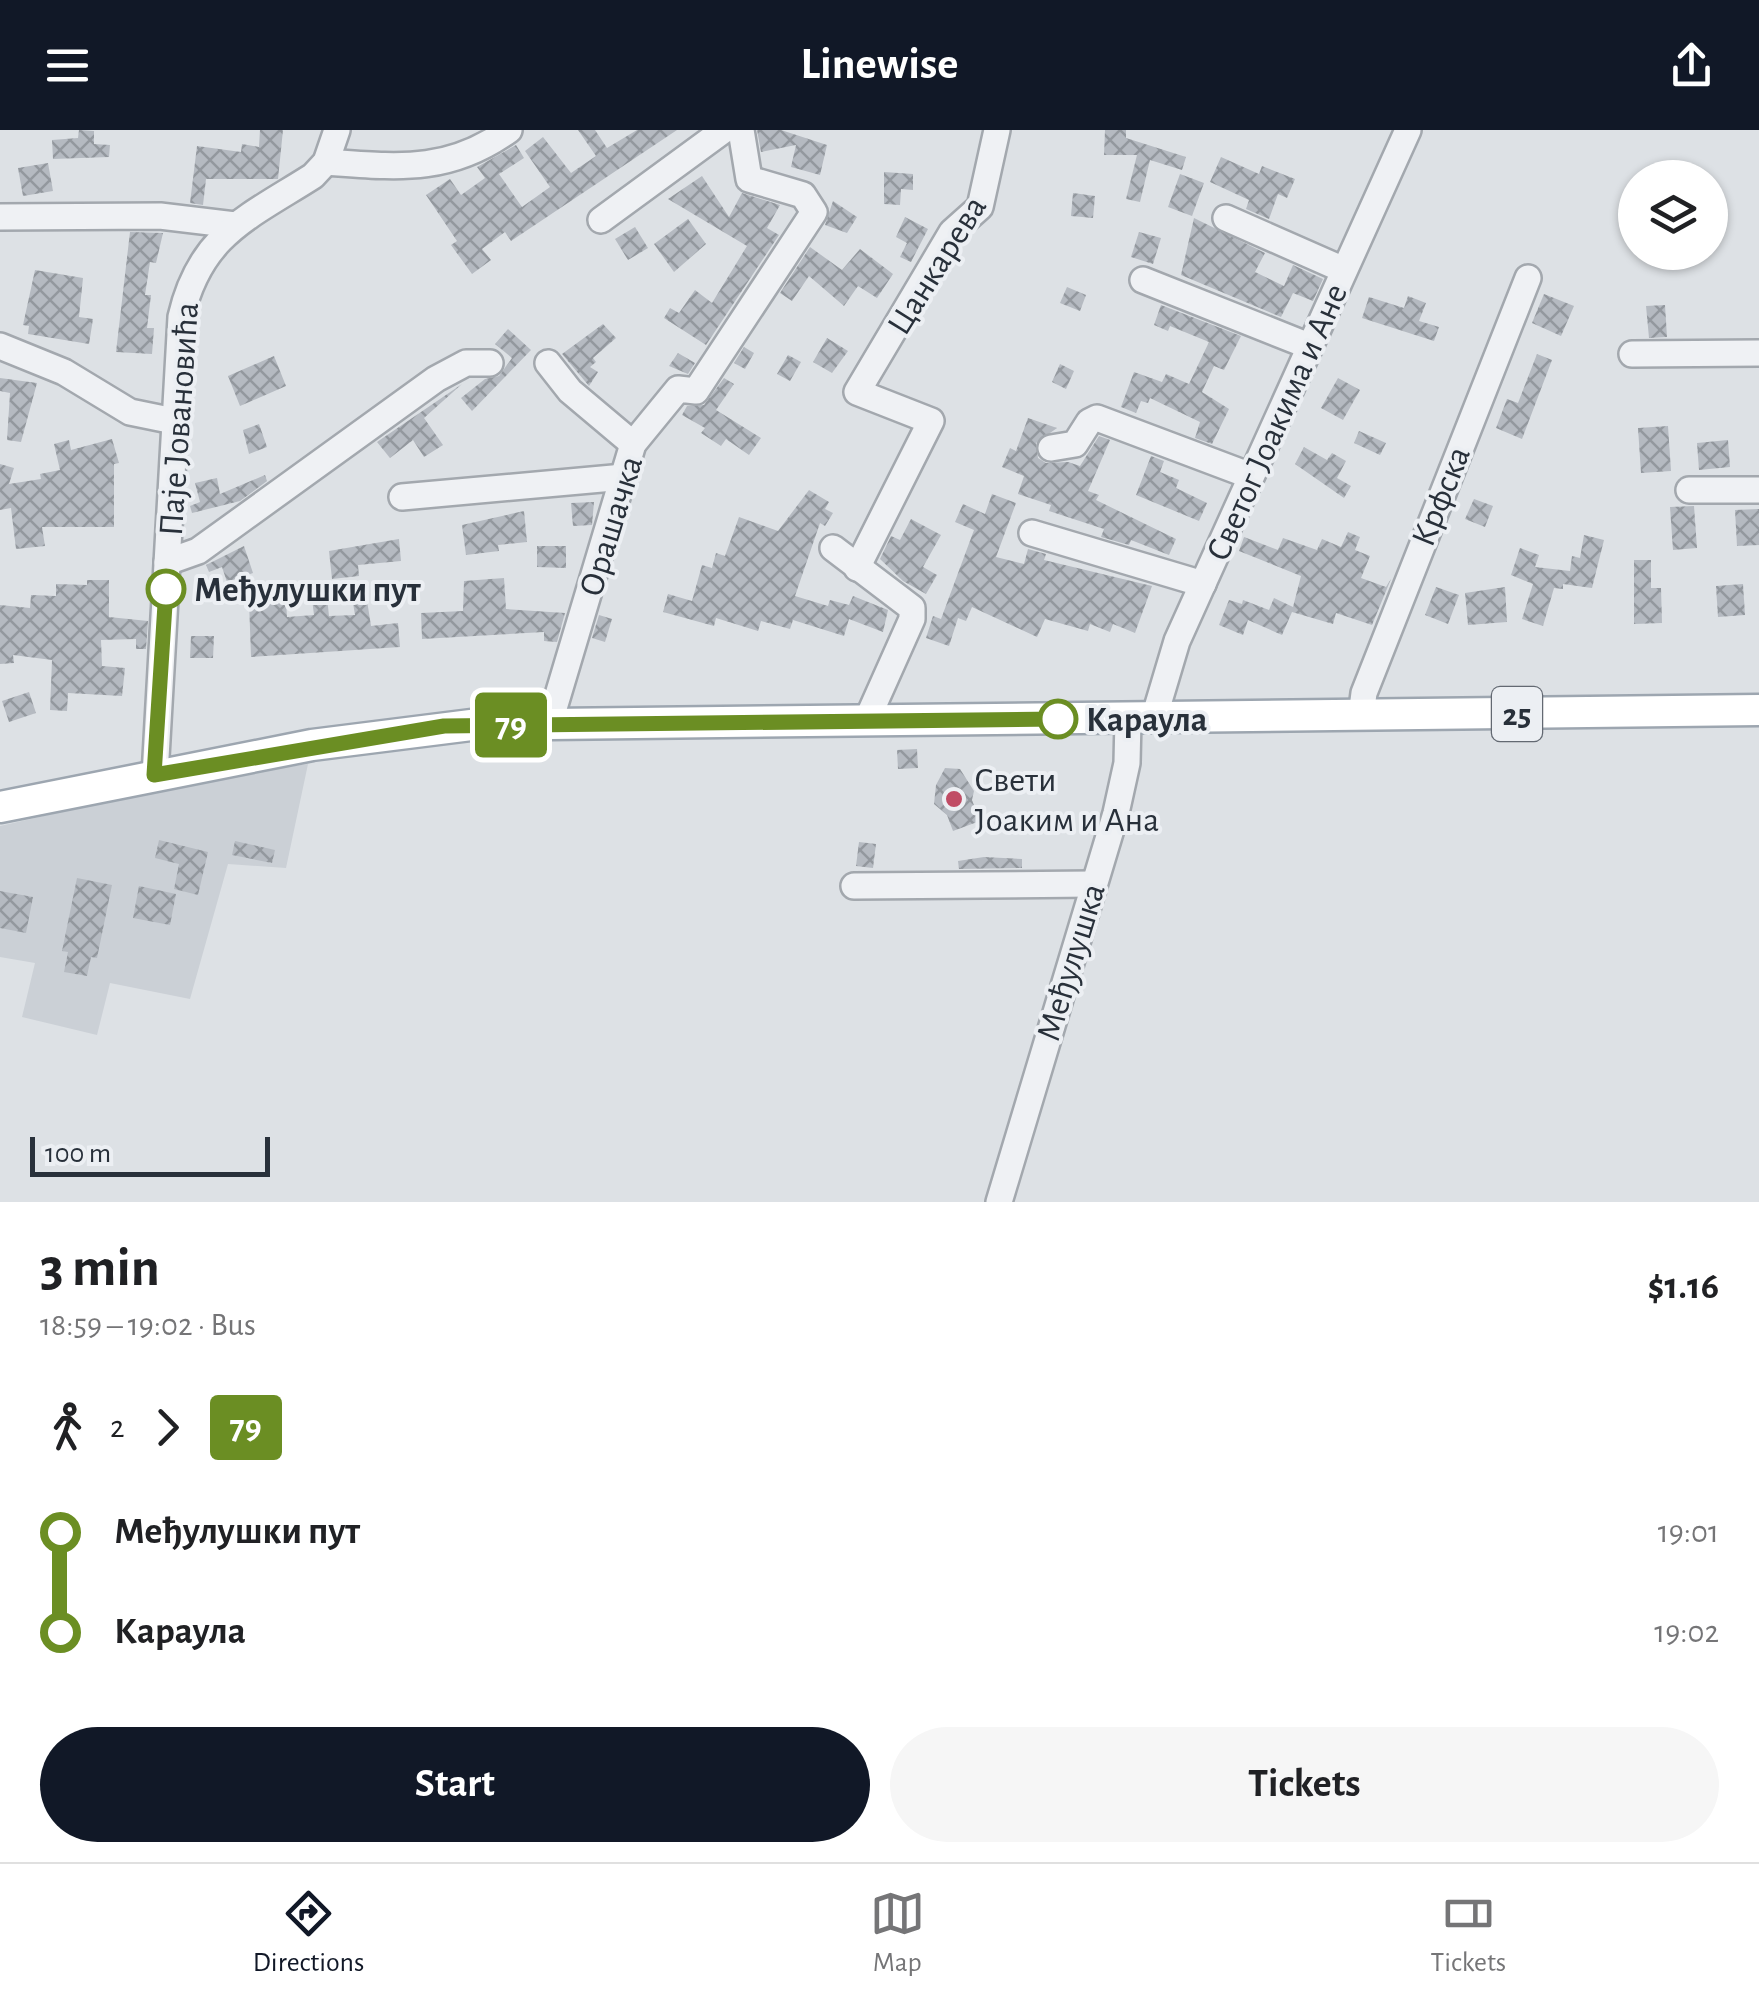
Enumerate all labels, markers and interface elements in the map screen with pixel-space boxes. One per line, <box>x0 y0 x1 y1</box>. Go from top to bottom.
icon: menu <box>40 38 95 93</box>
icon: share <box>1664 38 1719 93</box>
text: Linewise <box>801 42 958 87</box>
map controls <box>1618 160 1728 270</box>
button: layers <box>1618 160 1728 270</box>
street label: Цанкарева <box>881 190 993 341</box>
street label: Светог Јоакима и Ане <box>1201 279 1354 566</box>
street label: Паје Јовановића <box>154 301 205 537</box>
street label: Крфска <box>1406 442 1477 551</box>
street label: Орашачка <box>573 452 649 601</box>
marker: Међулушки пут <box>147 570 185 608</box>
place label: Међулушки пут <box>194 573 421 608</box>
road number: 25 <box>1492 687 1542 741</box>
line badge: 79 <box>466 692 556 758</box>
marker: Караула <box>1039 700 1077 738</box>
place label: Караула <box>1086 703 1207 738</box>
text: 79 <box>495 708 527 743</box>
place label: Свети Јоаким и Ана <box>974 763 1159 838</box>
marker: Свети Јоаким и Ана <box>943 788 965 810</box>
street label: Међулушка <box>1031 879 1112 1045</box>
scale bar <box>30 1132 270 1176</box>
text: 100 m <box>45 1140 111 1168</box>
text: 3 min <box>40 1241 160 1296</box>
text: $1.16 <box>1647 1268 1719 1306</box>
text: 18:59 – 19:02 · Bus <box>40 1309 256 1341</box>
icon: walk <box>40 1400 95 1455</box>
icon: forward <box>140 1400 195 1455</box>
text: 79 <box>230 1410 262 1445</box>
text: 2 <box>110 1411 125 1443</box>
text: Међулушки пут <box>114 1513 360 1551</box>
text: 19:01 <box>1658 1516 1719 1548</box>
text: Караула <box>114 1613 246 1651</box>
text: 19:02 <box>1654 1616 1719 1648</box>
button: Start <box>40 1727 870 1842</box>
button: Tickets <box>890 1727 1719 1842</box>
tab: Directions <box>253 1886 364 1980</box>
tab: Map <box>870 1886 925 1980</box>
tab: Tickets <box>1430 1886 1506 1980</box>

